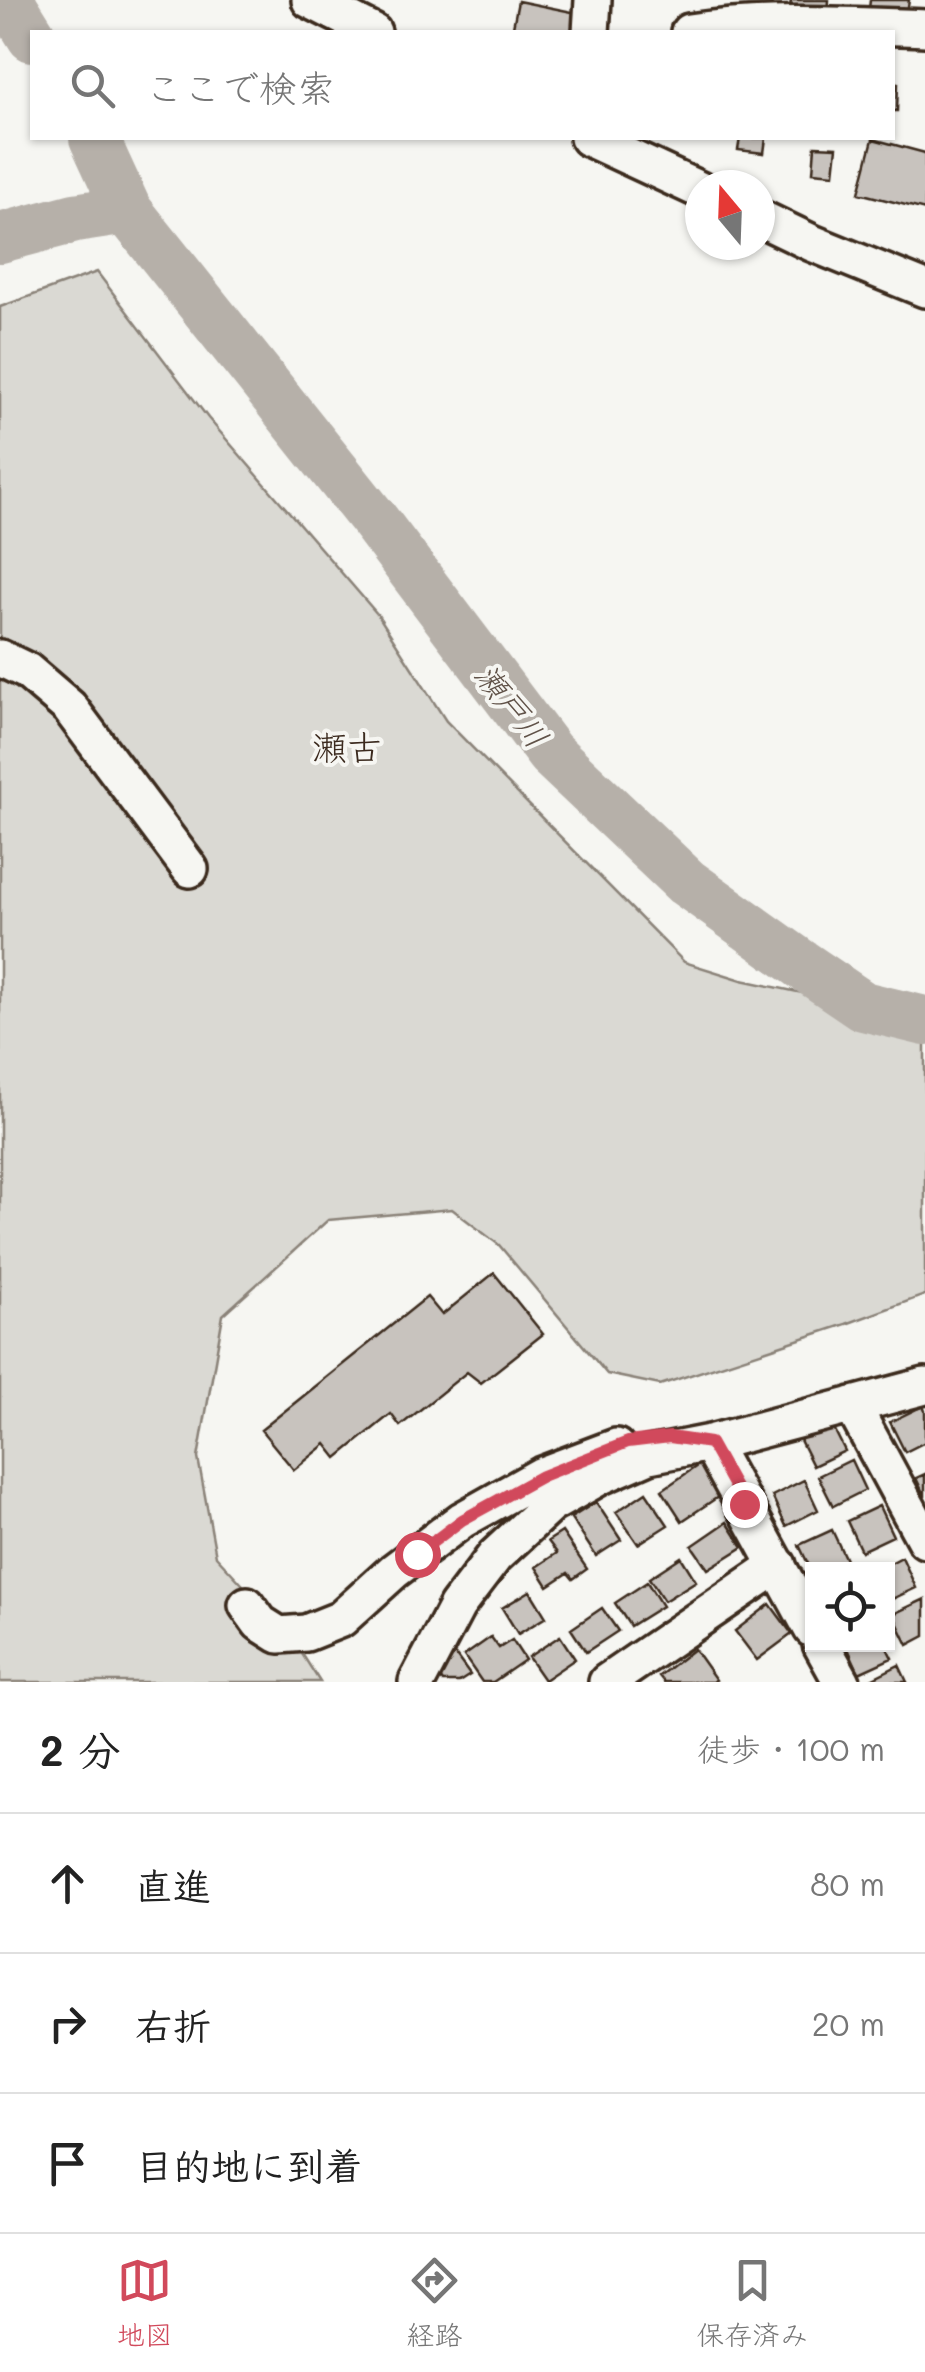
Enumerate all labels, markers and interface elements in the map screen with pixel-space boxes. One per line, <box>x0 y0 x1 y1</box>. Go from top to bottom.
search box <box>30 30 895 140</box>
icon: search <box>65 58 120 113</box>
text: ここで検索 <box>145 62 335 112</box>
north arrow <box>685 170 775 260</box>
water label: 瀬戸川 <box>467 654 559 756</box>
district label: 瀬古 <box>312 723 382 769</box>
route end <box>722 1482 768 1528</box>
route start <box>395 1532 441 1578</box>
map controls <box>805 1562 895 1652</box>
button: locate <box>805 1562 895 1652</box>
text: 2 分 <box>40 1722 121 1777</box>
text: 徒歩 · 100 m <box>697 1727 885 1769</box>
icon: ahead <box>40 1856 95 1911</box>
text: 直進 <box>135 1860 211 1910</box>
text: 80 m <box>810 1862 885 1904</box>
icon: right <box>40 1996 95 2051</box>
text: 右折 <box>135 2000 211 2050</box>
text: 20 m <box>812 2002 885 2044</box>
icon: arrive <box>40 2136 95 2191</box>
text: 目的地に到着 <box>135 2140 363 2190</box>
tab: 地図 <box>117 2253 173 2353</box>
tab: 経路 <box>406 2253 462 2353</box>
tab: 保存済み <box>696 2253 808 2353</box>

